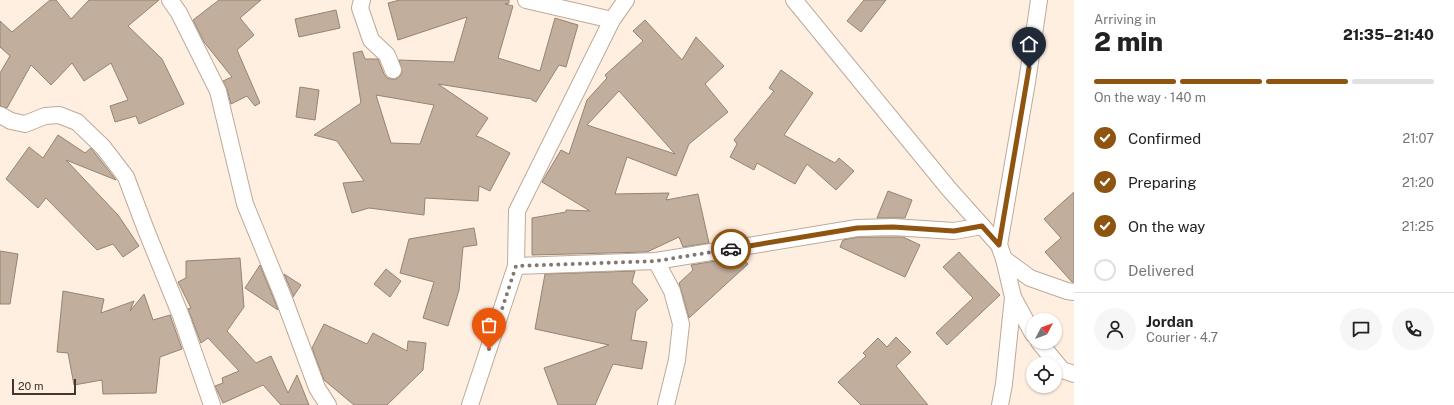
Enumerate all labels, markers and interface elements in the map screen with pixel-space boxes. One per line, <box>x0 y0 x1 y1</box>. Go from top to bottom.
text: Arriving in <box>1094 12 1156 27</box>
text: 2 min <box>1094 26 1163 57</box>
text: 21:35–21:40 <box>1343 26 1434 43</box>
pin <box>1012 27 1046 68</box>
icon: home <box>1018 33 1040 55</box>
text: On the way · 140 m <box>1094 90 1206 105</box>
icon: check <box>1094 127 1116 149</box>
text: Confirmed <box>1128 130 1201 147</box>
text: 21:07 <box>1403 131 1434 146</box>
icon: check <box>1094 171 1116 193</box>
text: Preparing <box>1128 174 1197 191</box>
text: 21:20 <box>1402 175 1434 190</box>
icon: check <box>1094 215 1116 237</box>
text: On the way <box>1128 218 1205 235</box>
text: 21:25 <box>1402 219 1434 234</box>
courier <box>711 229 751 269</box>
icon: car <box>720 238 742 260</box>
text: Delivered <box>1128 262 1194 279</box>
pin <box>472 308 506 349</box>
button: person <box>1094 308 1136 350</box>
button: chat <box>1340 308 1382 350</box>
button: phone <box>1392 308 1434 350</box>
north arrow <box>1026 313 1062 349</box>
map controls <box>1026 313 1062 393</box>
text: Jordan <box>1146 313 1193 330</box>
icon: bag <box>478 314 500 336</box>
text: Courier · 4.7 <box>1146 330 1218 345</box>
button: locate <box>1026 357 1062 393</box>
scale bar <box>12 377 76 396</box>
text: 20 m <box>18 380 43 392</box>

